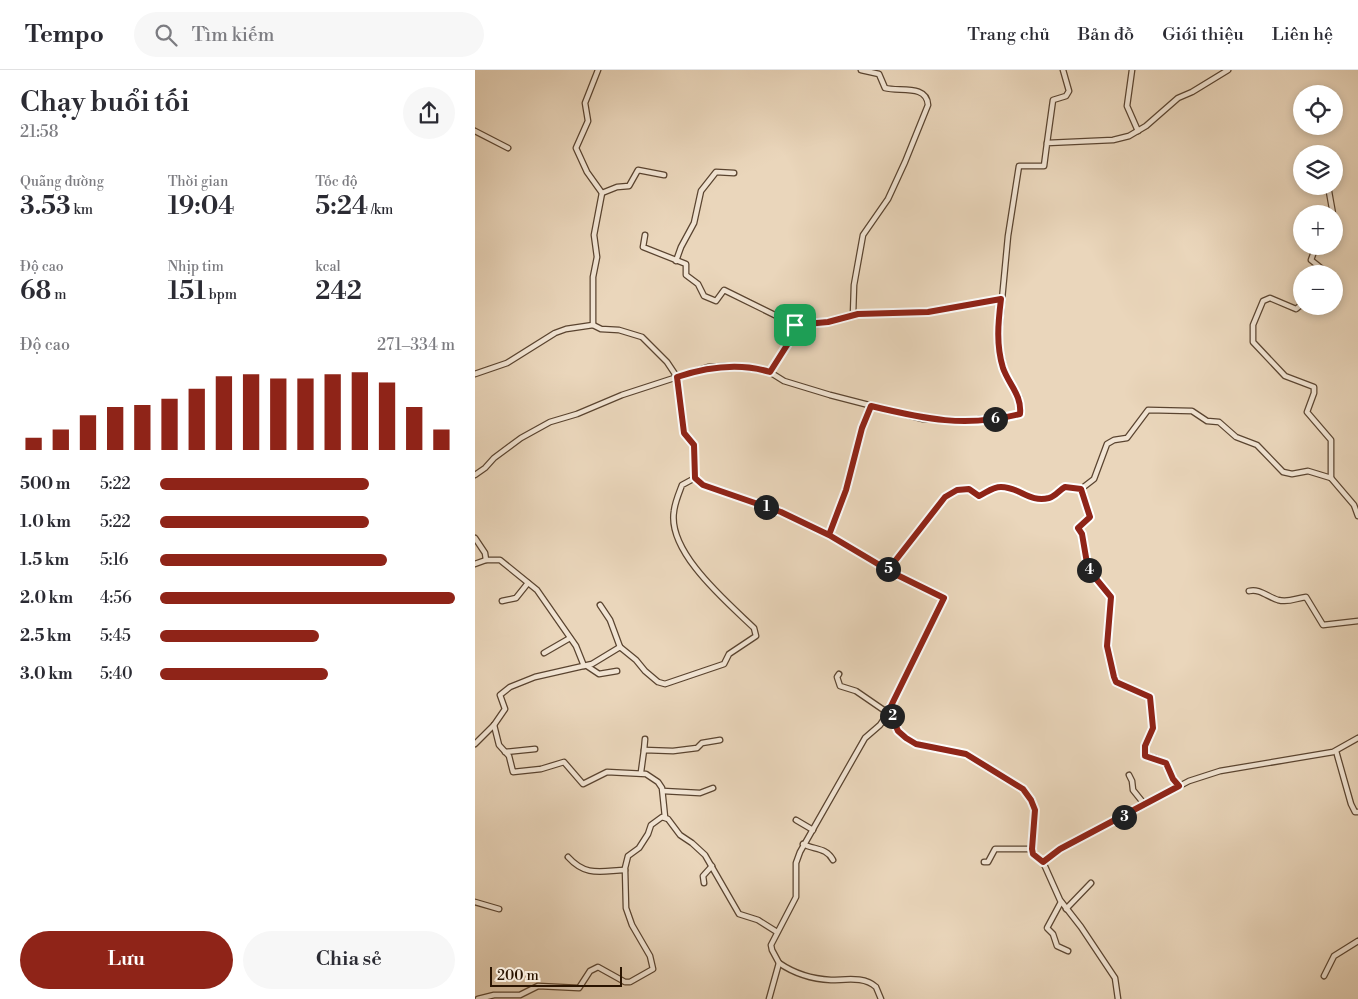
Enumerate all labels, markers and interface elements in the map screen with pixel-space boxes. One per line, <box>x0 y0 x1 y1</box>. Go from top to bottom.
search box <box>134 12 484 57</box>
text: Tempo <box>25 20 104 50</box>
icon: search <box>152 21 180 49</box>
text: Tìm kiếm <box>192 23 274 47</box>
text: Trang chủ <box>967 23 1050 46</box>
text: Bản đồ <box>1078 23 1134 46</box>
text: Giới thiệu <box>1162 23 1244 46</box>
text: Liên hệ <box>1272 23 1333 46</box>
text: Chạy buổi tối <box>20 85 190 120</box>
map controls <box>1293 85 1343 315</box>
button: locate <box>1293 85 1343 135</box>
button: share <box>403 87 455 139</box>
text: 21:58 <box>20 122 58 142</box>
button: layers <box>1293 145 1343 195</box>
text: Quãng đường <box>20 173 104 191</box>
text: Thời gian <box>168 173 228 191</box>
text: Tốc độ <box>315 173 358 191</box>
text: 3.53 <box>20 191 71 222</box>
text: 19:04 <box>168 191 234 222</box>
text: 5:24 <box>315 191 368 222</box>
text: km <box>71 201 93 219</box>
text: /km <box>368 201 393 219</box>
button: + <box>1293 205 1343 255</box>
text: Độ cao <box>20 258 64 276</box>
text: Nhịp tim <box>168 258 224 276</box>
text: kcal <box>315 258 341 276</box>
button: − <box>1293 265 1343 315</box>
text: 68 <box>20 276 51 307</box>
text: 151 <box>168 276 206 307</box>
text: 242 <box>315 276 362 307</box>
text: m <box>51 286 66 304</box>
text: bpm <box>206 286 237 304</box>
pin <box>774 304 816 346</box>
icon: arrive <box>781 311 809 339</box>
text: Độ cao <box>20 335 70 355</box>
text: 271–334 m <box>377 335 455 355</box>
pin: 6 <box>983 406 1007 432</box>
text: 6 <box>991 410 1000 428</box>
text: 500 m <box>20 474 70 494</box>
text: 5:22 <box>100 474 131 494</box>
pin: 1 <box>753 494 779 520</box>
text: 1 <box>763 498 770 516</box>
text: 1.0 km <box>20 512 71 532</box>
text: 5:22 <box>100 512 131 532</box>
text: 1.5 km <box>20 550 69 570</box>
text: 5:16 <box>100 550 128 570</box>
pin: 5 <box>875 556 901 582</box>
pin: 4 <box>1077 558 1101 582</box>
text: 5 <box>884 560 893 578</box>
text: 4 <box>1085 561 1094 579</box>
text: 2.0 km <box>20 588 73 608</box>
text: 4:56 <box>100 588 132 608</box>
text: 2.5 km <box>20 626 71 646</box>
text: 5:45 <box>100 626 131 646</box>
text: 3.0 km <box>20 664 73 684</box>
text: 5:40 <box>100 664 133 684</box>
pin: 2 <box>879 704 905 728</box>
text: 2 <box>888 707 897 725</box>
pin: 3 <box>1111 804 1137 830</box>
text: 3 <box>1120 808 1129 826</box>
button: Lưu <box>20 931 233 989</box>
button: Chia sẻ <box>243 931 455 989</box>
scale bar <box>490 964 623 987</box>
text: 200 m <box>497 967 539 985</box>

